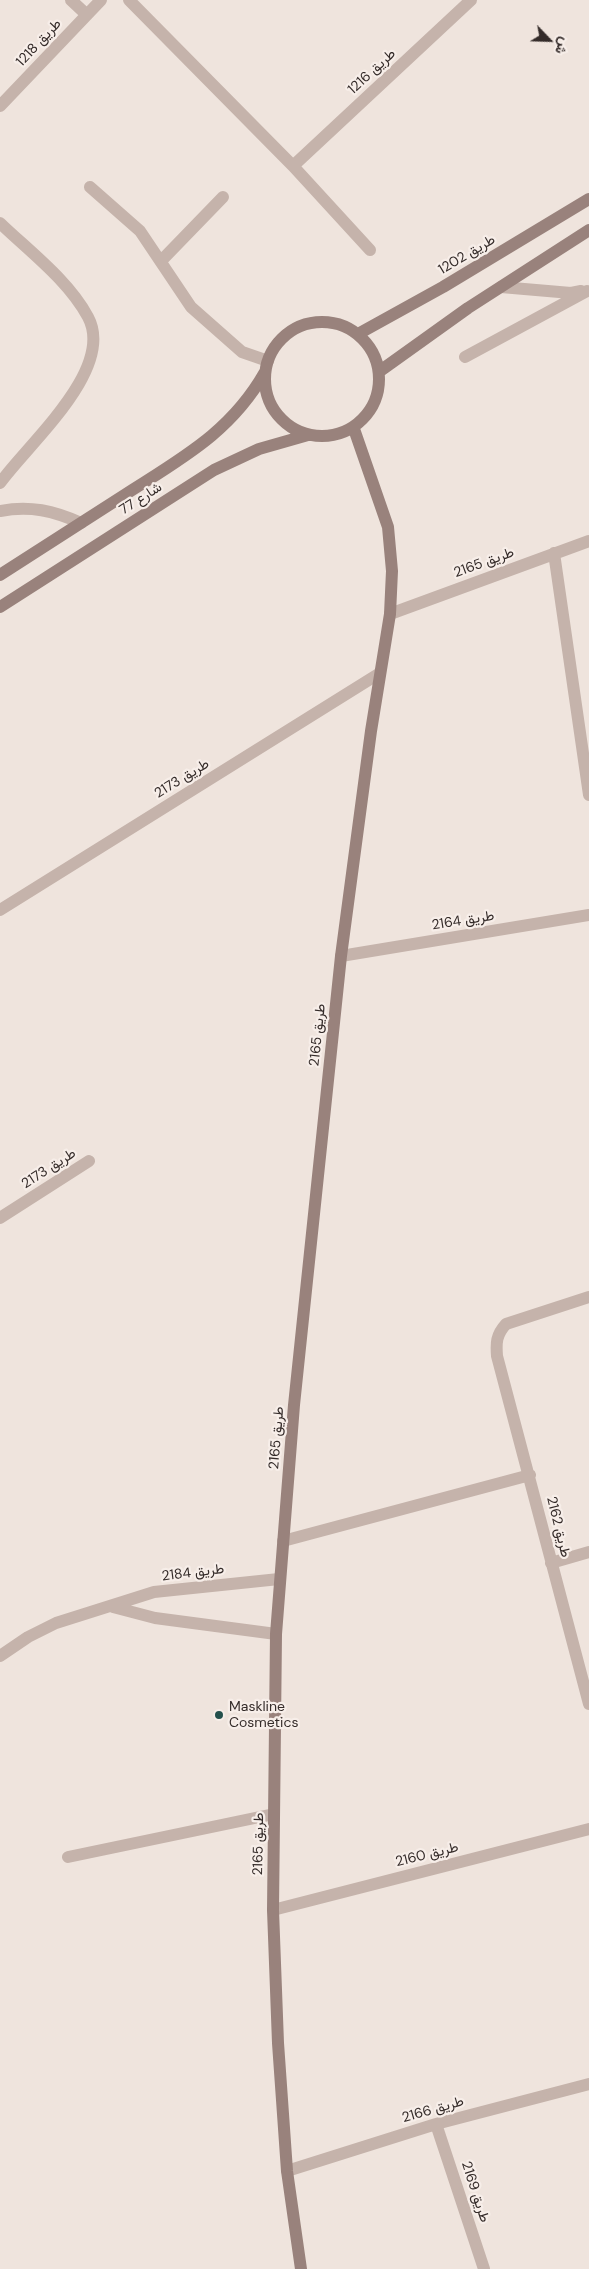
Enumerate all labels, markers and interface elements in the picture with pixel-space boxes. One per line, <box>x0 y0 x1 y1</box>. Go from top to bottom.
north arrow <box>524 15 574 65</box>
street label: طريق 1218 <box>13 16 65 70</box>
text: ش <box>551 35 574 57</box>
street label: طريق 1216 <box>345 46 399 98</box>
street label: طريق 1202 <box>436 232 498 278</box>
street label: شارع 77 <box>117 479 165 519</box>
street label: طريق 2165 <box>452 544 516 582</box>
street label: طريق 2173 <box>152 756 212 802</box>
street label: طريق 2164 <box>431 908 495 934</box>
street label: طريق 2165 <box>306 1003 330 1067</box>
street label: طريق 2173 <box>19 1145 79 1193</box>
street label: طريق 2165 <box>266 1406 288 1470</box>
street label: طريق 2162 <box>542 1495 574 1559</box>
street label: طريق 2184 <box>161 1561 225 1585</box>
place label: Maskline Cosmetics <box>229 1699 298 1731</box>
marker: Maskline Cosmetics <box>213 1709 225 1721</box>
street label: طريق 2165 <box>250 1812 268 1876</box>
street label: طريق 2160 <box>394 1839 460 1871</box>
street label: طريق 2166 <box>400 2093 466 2127</box>
street label: طريق 2169 <box>457 2159 493 2225</box>

